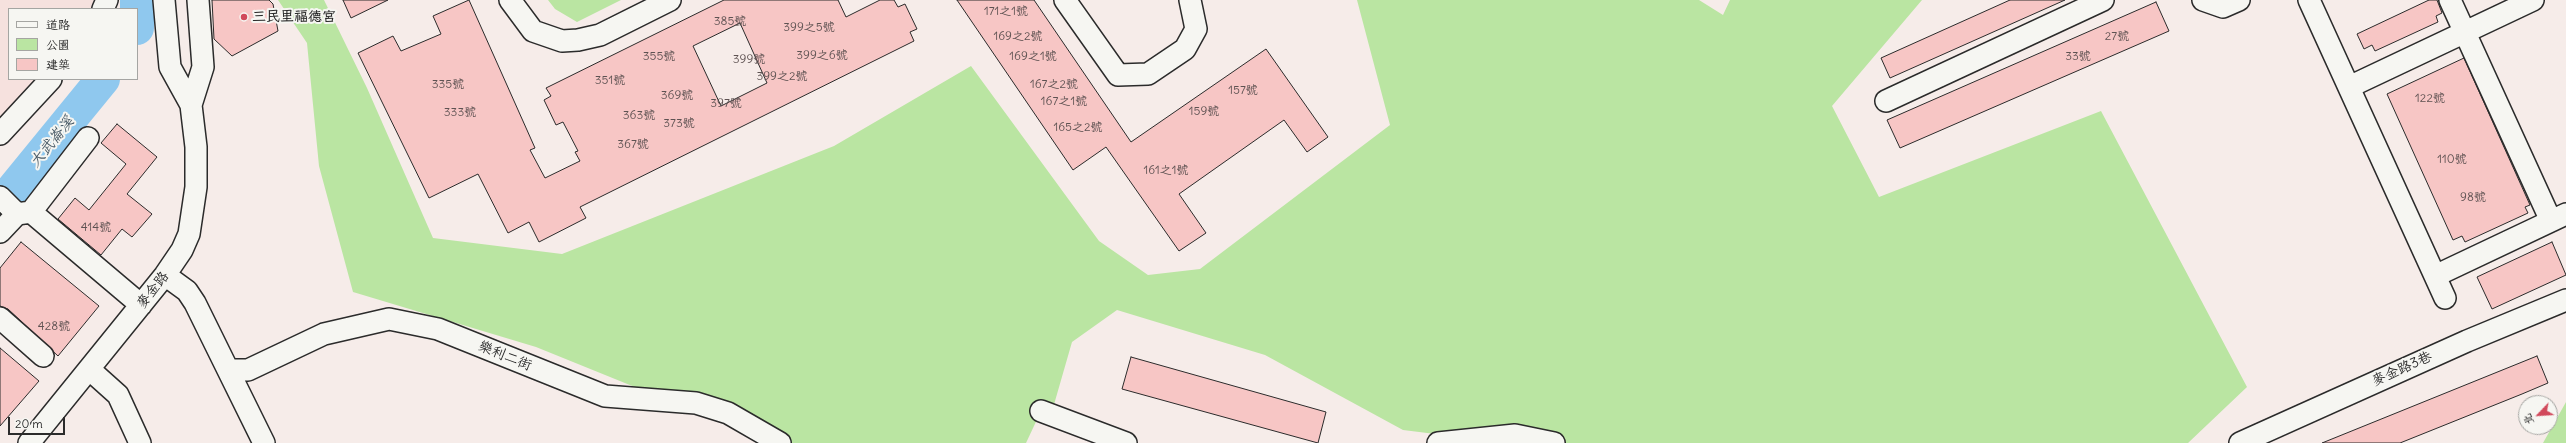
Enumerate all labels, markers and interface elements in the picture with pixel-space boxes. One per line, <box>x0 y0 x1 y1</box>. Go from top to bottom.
house number: 171之1號 <box>984 5 1028 19</box>
legend <box>8 8 138 80</box>
place label: 三民里福德宮 <box>252 9 336 25</box>
marker: 三民里福德宮 <box>239 12 249 22</box>
house number: 385號 <box>714 15 746 29</box>
text: 道路 <box>46 17 70 32</box>
house number: 399之5號 <box>783 21 835 35</box>
house number: 169之2號 <box>993 30 1043 44</box>
house number: 27號 <box>2105 30 2129 44</box>
text: 公園 <box>46 37 70 52</box>
house number: 399之6號 <box>796 49 848 63</box>
house number: 355號 <box>643 50 675 64</box>
house number: 169之1號 <box>1009 50 1057 64</box>
house number: 33號 <box>2065 50 2091 64</box>
house number: 399號 <box>733 53 765 67</box>
text: 建築 <box>46 57 70 72</box>
house number: 399之2號 <box>756 70 808 84</box>
house number: 351號 <box>595 74 625 88</box>
house number: 335號 <box>432 78 464 92</box>
house number: 167之2號 <box>1030 78 1078 92</box>
house number: 157號 <box>1228 84 1258 98</box>
house number: 369號 <box>661 89 693 103</box>
house number: 122號 <box>2415 92 2445 106</box>
house number: 167之1號 <box>1041 95 1087 109</box>
house number: 397號 <box>710 97 742 111</box>
house number: 159號 <box>1189 105 1219 119</box>
house number: 333號 <box>444 106 476 120</box>
house number: 363號 <box>623 109 655 123</box>
water label: 大武崙溪 <box>26 113 78 171</box>
house number: 373號 <box>663 117 695 131</box>
house number: 165之2號 <box>1053 121 1103 135</box>
house number: 367號 <box>617 138 649 152</box>
house number: 110號 <box>2437 153 2467 167</box>
house number: 161之1號 <box>1143 164 1189 178</box>
house number: 98號 <box>2460 191 2486 205</box>
house number: 414號 <box>81 221 111 235</box>
street label: 麥金路 <box>133 268 173 312</box>
house number: 428號 <box>38 320 70 334</box>
street label: 樂利二街 <box>476 338 534 374</box>
street label: 麥金路3巷 <box>2369 348 2435 390</box>
north arrow <box>2518 395 2558 435</box>
scale bar <box>10 409 67 435</box>
text: 北 <box>2519 412 2537 428</box>
text: 20 m <box>15 416 43 431</box>

